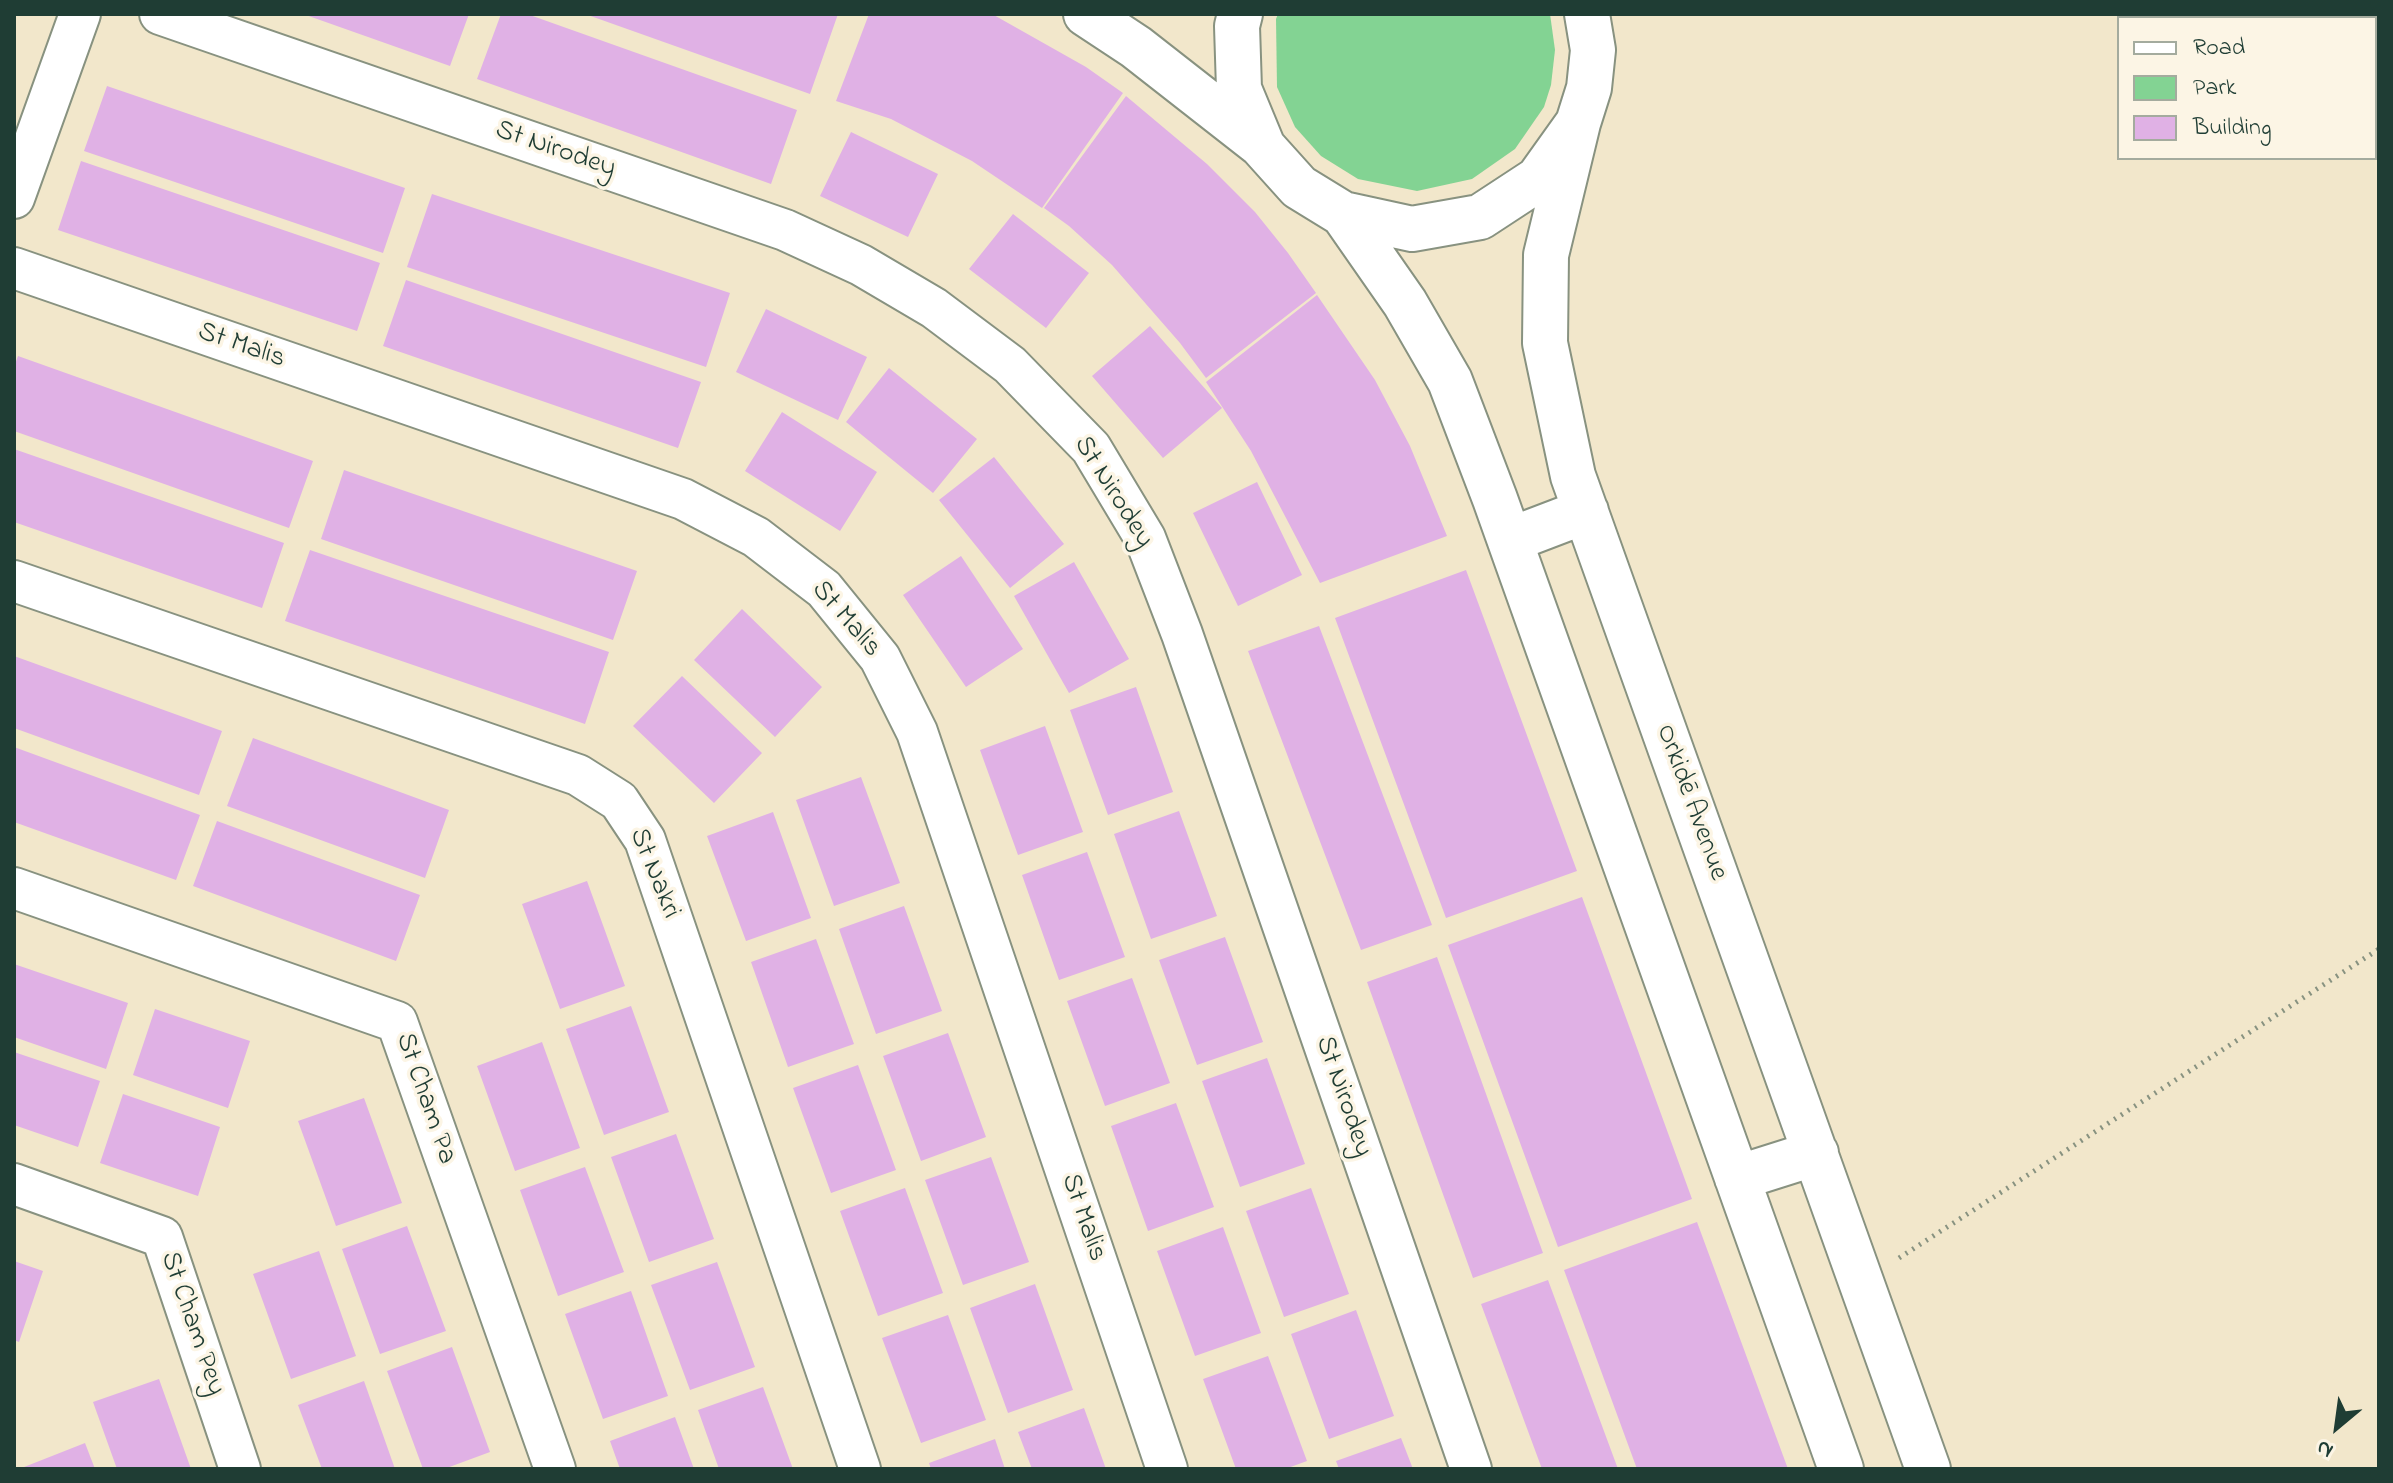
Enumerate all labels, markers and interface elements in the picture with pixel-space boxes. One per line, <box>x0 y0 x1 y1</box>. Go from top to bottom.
legend <box>2117 16 2377 160</box>
text: Road <box>2193 31 2245 66</box>
text: Park <box>2193 71 2236 106</box>
text: Building <box>2193 111 2272 146</box>
street label: St Nirodey <box>490 115 620 187</box>
street label: St Malis <box>193 316 289 378</box>
street label: St Nirodey <box>1065 431 1159 555</box>
street label: St Malis <box>803 575 887 665</box>
street label: Orkidē Avenue <box>1646 720 1734 886</box>
street label: St Nakri <box>620 824 686 924</box>
street label: St Cham Pa <box>386 1029 462 1169</box>
street label: St Nirodey <box>1306 1032 1378 1162</box>
street label: St Malis <box>1051 1170 1113 1266</box>
street label: St Cham Pey <box>151 1248 231 1400</box>
north arrow <box>2297 1387 2377 1467</box>
text: N <box>2311 1430 2340 1466</box>

